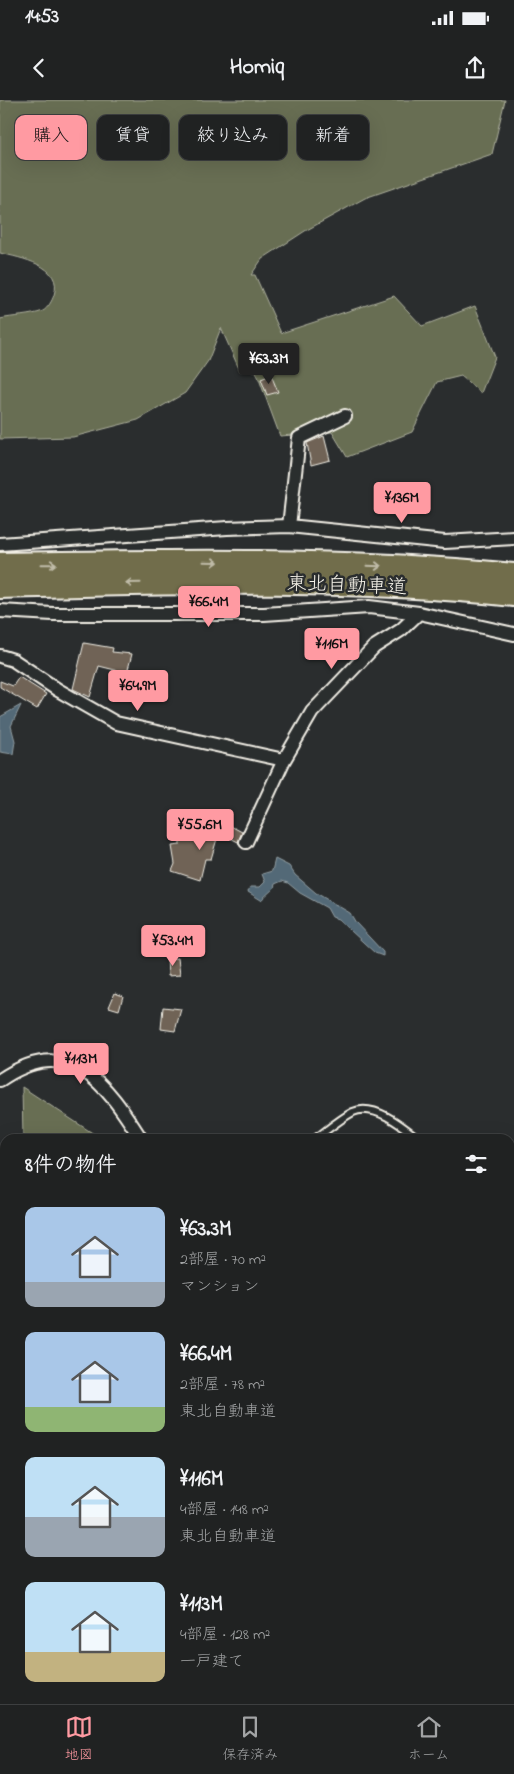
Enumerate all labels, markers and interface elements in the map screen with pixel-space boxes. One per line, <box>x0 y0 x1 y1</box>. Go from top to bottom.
text: 14:53 <box>25 4 59 31</box>
text: Homiq <box>230 52 284 84</box>
icon: back <box>25 54 53 82</box>
icon: share <box>461 54 489 82</box>
chip: 購入 <box>15 115 87 160</box>
chip: 賃貸 <box>97 115 169 160</box>
chip: 絞り込み <box>179 115 287 160</box>
chip: 新着 <box>297 115 369 160</box>
pin: ¥63.3M <box>228 342 310 385</box>
text: ¥63.3M <box>249 347 289 371</box>
pin: ¥136M <box>367 482 437 524</box>
text: ¥136M <box>385 486 419 510</box>
one-way arrow <box>202 557 219 567</box>
one-way arrow <box>40 560 56 569</box>
one-way arrow <box>365 561 381 571</box>
street label: 東北自動車道 <box>286 570 407 603</box>
one-way arrow <box>125 578 142 588</box>
pin: ¥66.4M <box>168 586 250 628</box>
text: ¥66.4M <box>189 590 229 614</box>
pin: ¥116M <box>297 628 367 670</box>
text: ¥116M <box>315 632 349 656</box>
pin: ¥64.9M <box>97 670 179 712</box>
text: ¥64.9M <box>119 674 157 698</box>
pin: ¥55.6M <box>159 808 241 851</box>
text: ¥55.6M <box>178 813 222 837</box>
pin: ¥53.4M <box>132 924 214 967</box>
text: ¥53.4M <box>152 929 194 953</box>
pin: ¥113M <box>46 1042 116 1085</box>
text: ¥113M <box>65 1047 97 1071</box>
icon: filters <box>462 1150 490 1178</box>
text: 8件の物件 <box>25 1151 117 1181</box>
text: ¥63.3M <box>180 1215 232 1245</box>
icon: home <box>65 1227 125 1287</box>
text: 2部屋 · 70 m² <box>180 1248 266 1272</box>
text: マンション <box>180 1275 259 1299</box>
text: ¥66.4M <box>180 1340 232 1370</box>
icon: home <box>65 1352 125 1412</box>
text: 2部屋 · 78 m² <box>180 1373 265 1397</box>
text: 東北自動車道 <box>180 1400 276 1424</box>
text: ¥116M <box>180 1465 224 1495</box>
icon: home <box>65 1477 125 1537</box>
text: 4部屋 · 148 m² <box>180 1498 269 1522</box>
text: 東北自動車道 <box>180 1525 276 1549</box>
text: ¥113M <box>180 1590 223 1620</box>
icon: home <box>65 1602 125 1662</box>
text: 4部屋 · 128 m² <box>180 1623 270 1647</box>
text: 一戸建て <box>180 1650 244 1674</box>
tab: 地図 <box>65 1713 93 1766</box>
tab: 保存済み <box>222 1713 278 1766</box>
tab: ホーム <box>408 1713 449 1766</box>

